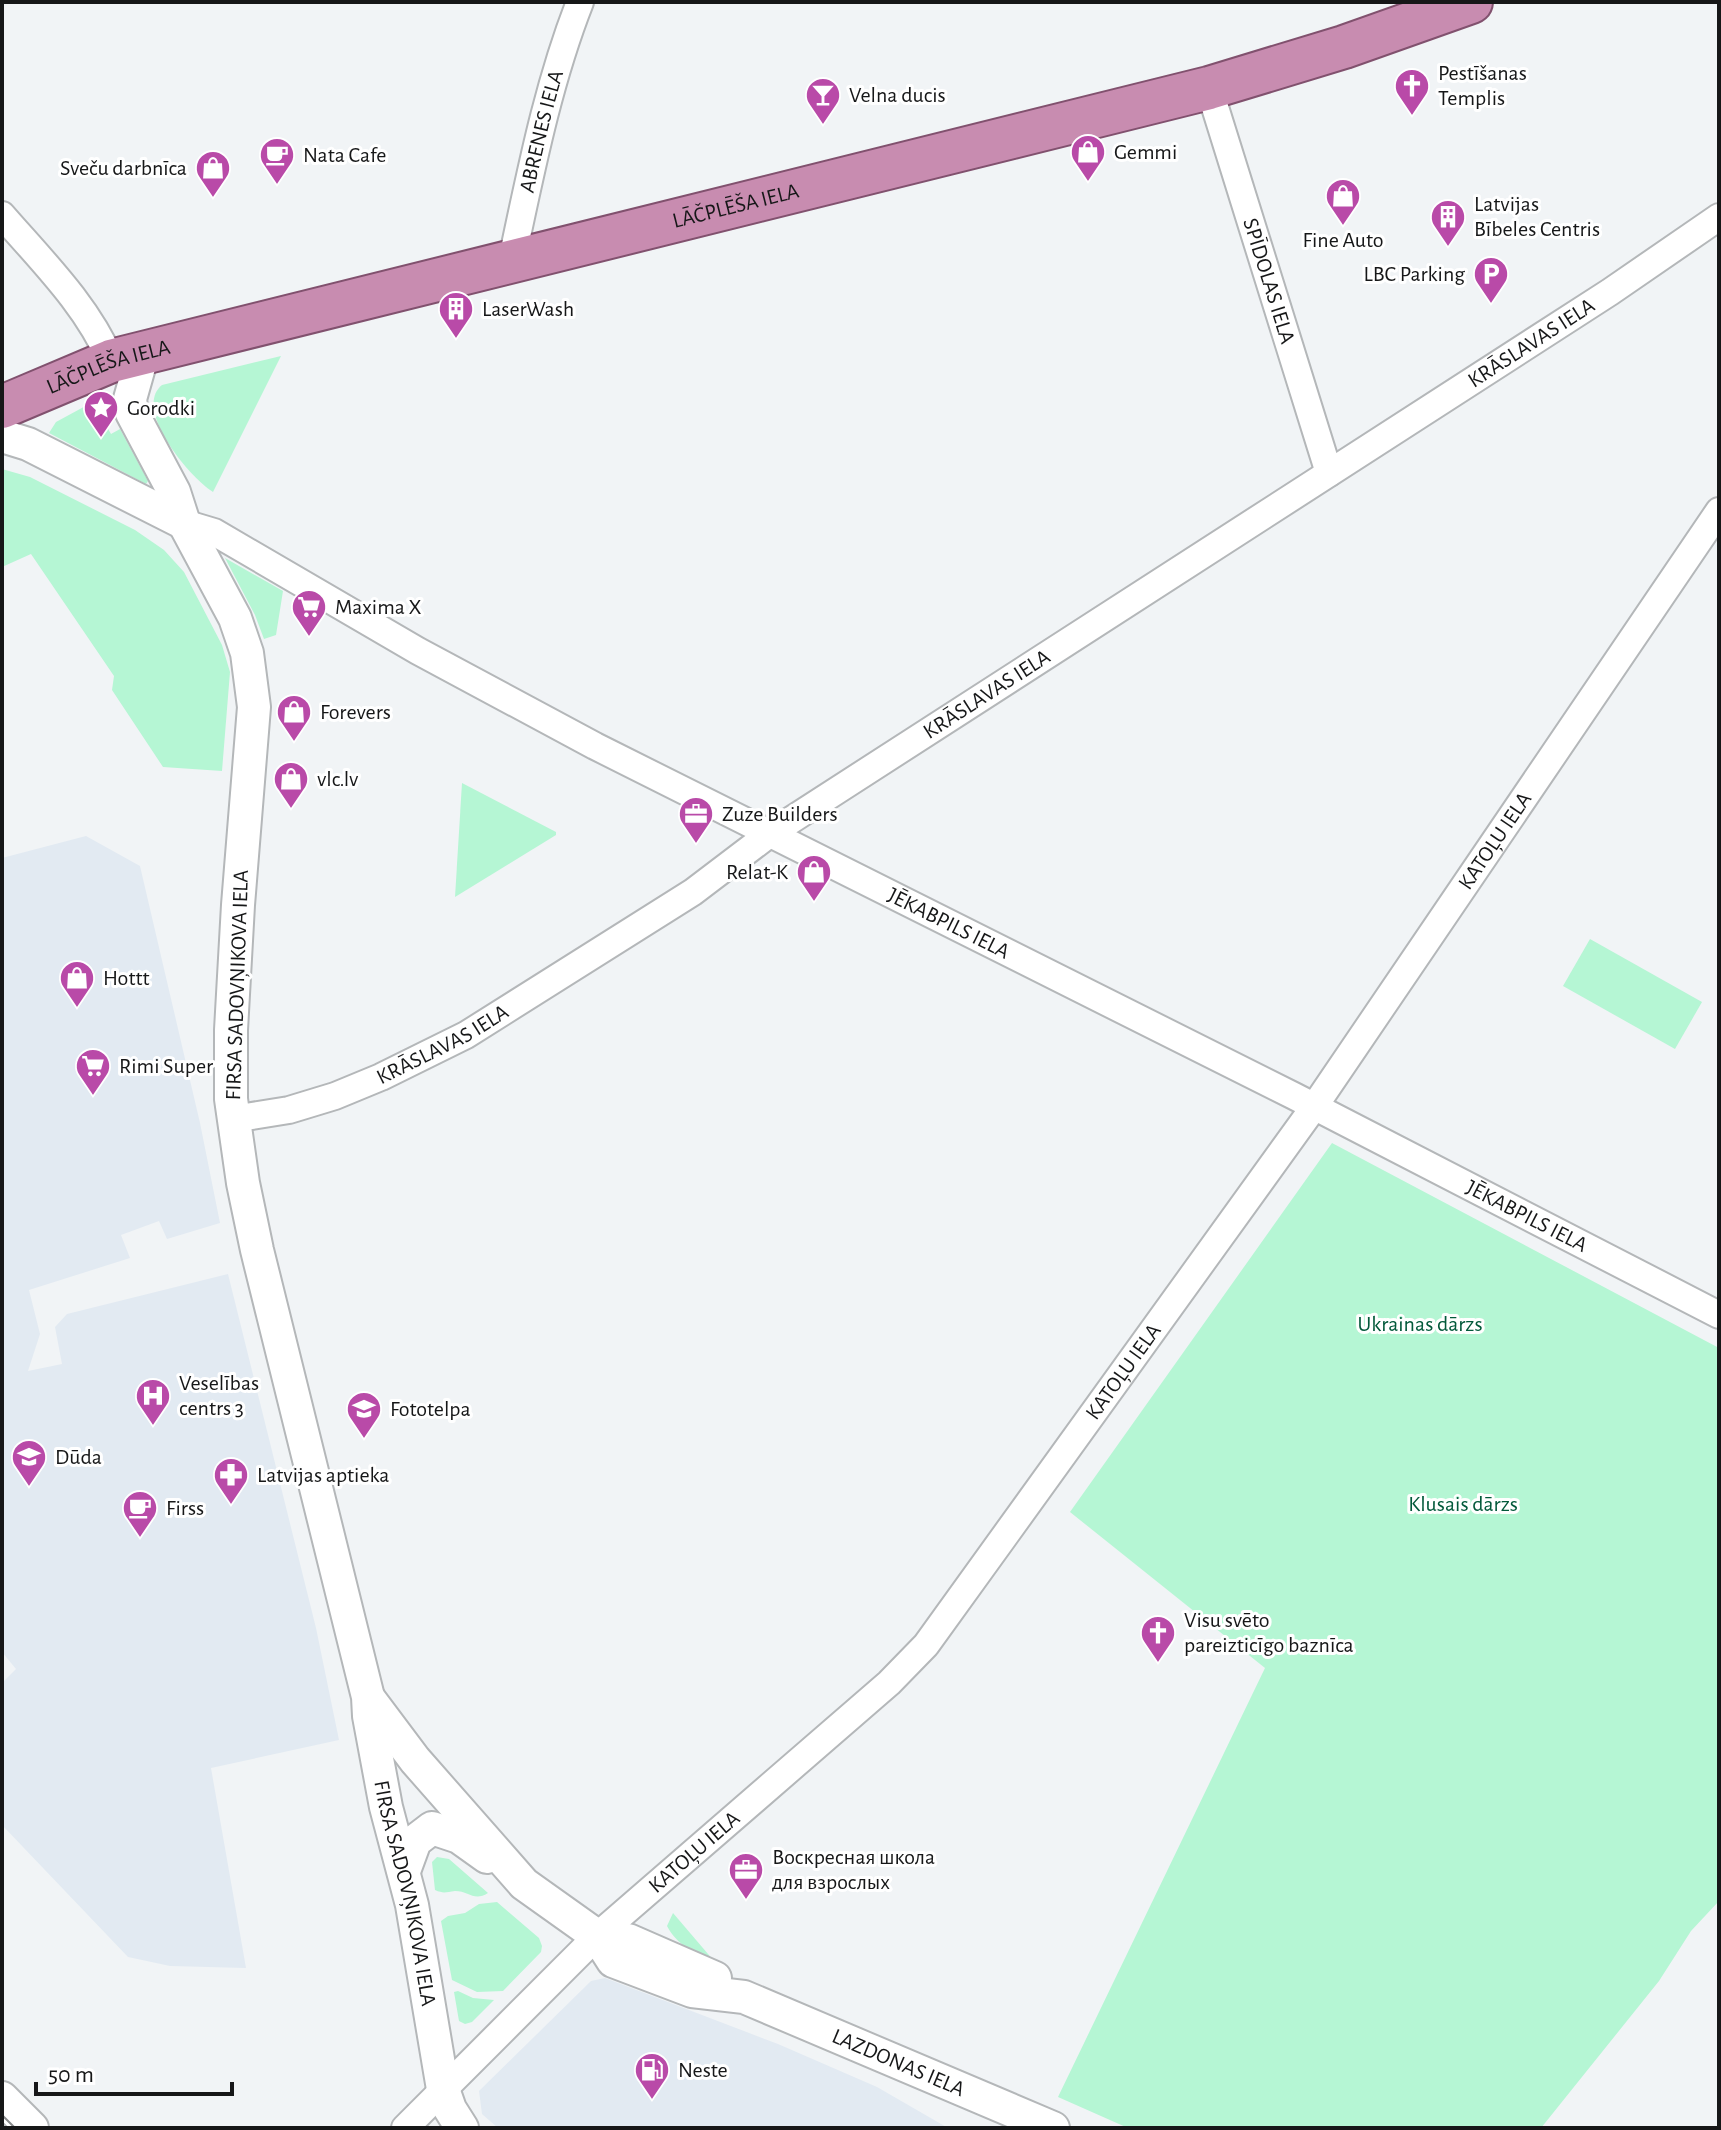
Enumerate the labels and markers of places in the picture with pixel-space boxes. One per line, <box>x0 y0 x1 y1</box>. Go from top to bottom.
place label: Pestīšanas Templis <box>1438 62 1527 109</box>
church icon: Pestīšanas Templis <box>1393 67 1431 117</box>
bar icon: Velna ducis <box>804 76 842 126</box>
place label: Velna ducis <box>849 84 946 106</box>
shop icon: Gemmi <box>1069 133 1107 183</box>
cafe icon: Nata Cafe <box>258 136 296 186</box>
place label: Gemmi <box>1114 141 1177 163</box>
place label: Nata Cafe <box>303 144 386 166</box>
shop icon: Sveču darbnīca <box>194 149 232 199</box>
place label: Sveču darbnīca <box>60 157 187 179</box>
shop icon: Fine Auto <box>1324 177 1362 227</box>
place label: Latvijas Bībeles Centris <box>1474 193 1600 240</box>
building icon: Latvijas Bībeles Centris <box>1429 198 1467 248</box>
place label: Fine Auto <box>1302 229 1384 251</box>
parking icon: LBC Parking <box>1472 255 1510 305</box>
place label: LBC Parking <box>1364 263 1465 285</box>
building icon: LaserWash <box>437 290 475 340</box>
place label: LaserWash <box>482 298 574 320</box>
place icon: Gorodki <box>82 389 120 439</box>
place label: Gorodki <box>127 397 195 419</box>
supermarket icon: Maxima X <box>290 588 328 638</box>
place label: Maxima X <box>335 596 422 618</box>
shop icon: Forevers <box>275 693 313 743</box>
place label: Forevers <box>320 701 391 723</box>
shop icon: vlc.lv <box>272 760 310 810</box>
place label: vlc.lv <box>317 768 359 790</box>
office icon: Zuze Builders <box>677 795 715 845</box>
place label: Zuze Builders <box>722 803 838 825</box>
shop icon: Relat-K <box>795 853 833 903</box>
place label: Relat-K <box>726 861 789 883</box>
shop icon: Hottt <box>58 959 96 1009</box>
place label: Hottt <box>103 967 149 989</box>
supermarket icon: Rimi Super <box>74 1047 112 1097</box>
place label: Rimi Super <box>119 1055 213 1077</box>
place label: Veselības centrs 3 <box>179 1372 259 1419</box>
hospital icon: Veselības centrs 3 <box>134 1377 172 1427</box>
school or university icon: Fototelpa <box>345 1390 383 1440</box>
place label: Fototelpa <box>390 1398 471 1420</box>
school or university icon: Dūda <box>10 1438 48 1488</box>
place label: Dūda <box>55 1446 102 1468</box>
pharmacy icon: Latvijas aptieka <box>212 1456 250 1506</box>
place label: Latvijas aptieka <box>257 1464 389 1486</box>
cafe icon: Firss <box>121 1489 159 1539</box>
place label: Firss <box>166 1497 204 1519</box>
place label: Visu svēto pareizticīgo baznīca <box>1184 1609 1354 1656</box>
church icon: Visu svēto pareizticīgo baznīca <box>1139 1614 1177 1664</box>
place label: Воскресная школа для взрослых <box>772 1846 935 1893</box>
office icon: Воскресная школа для взрослых <box>727 1851 765 1901</box>
fuel station icon: Neste <box>633 2051 671 2101</box>
place label: Neste <box>678 2059 728 2081</box>

